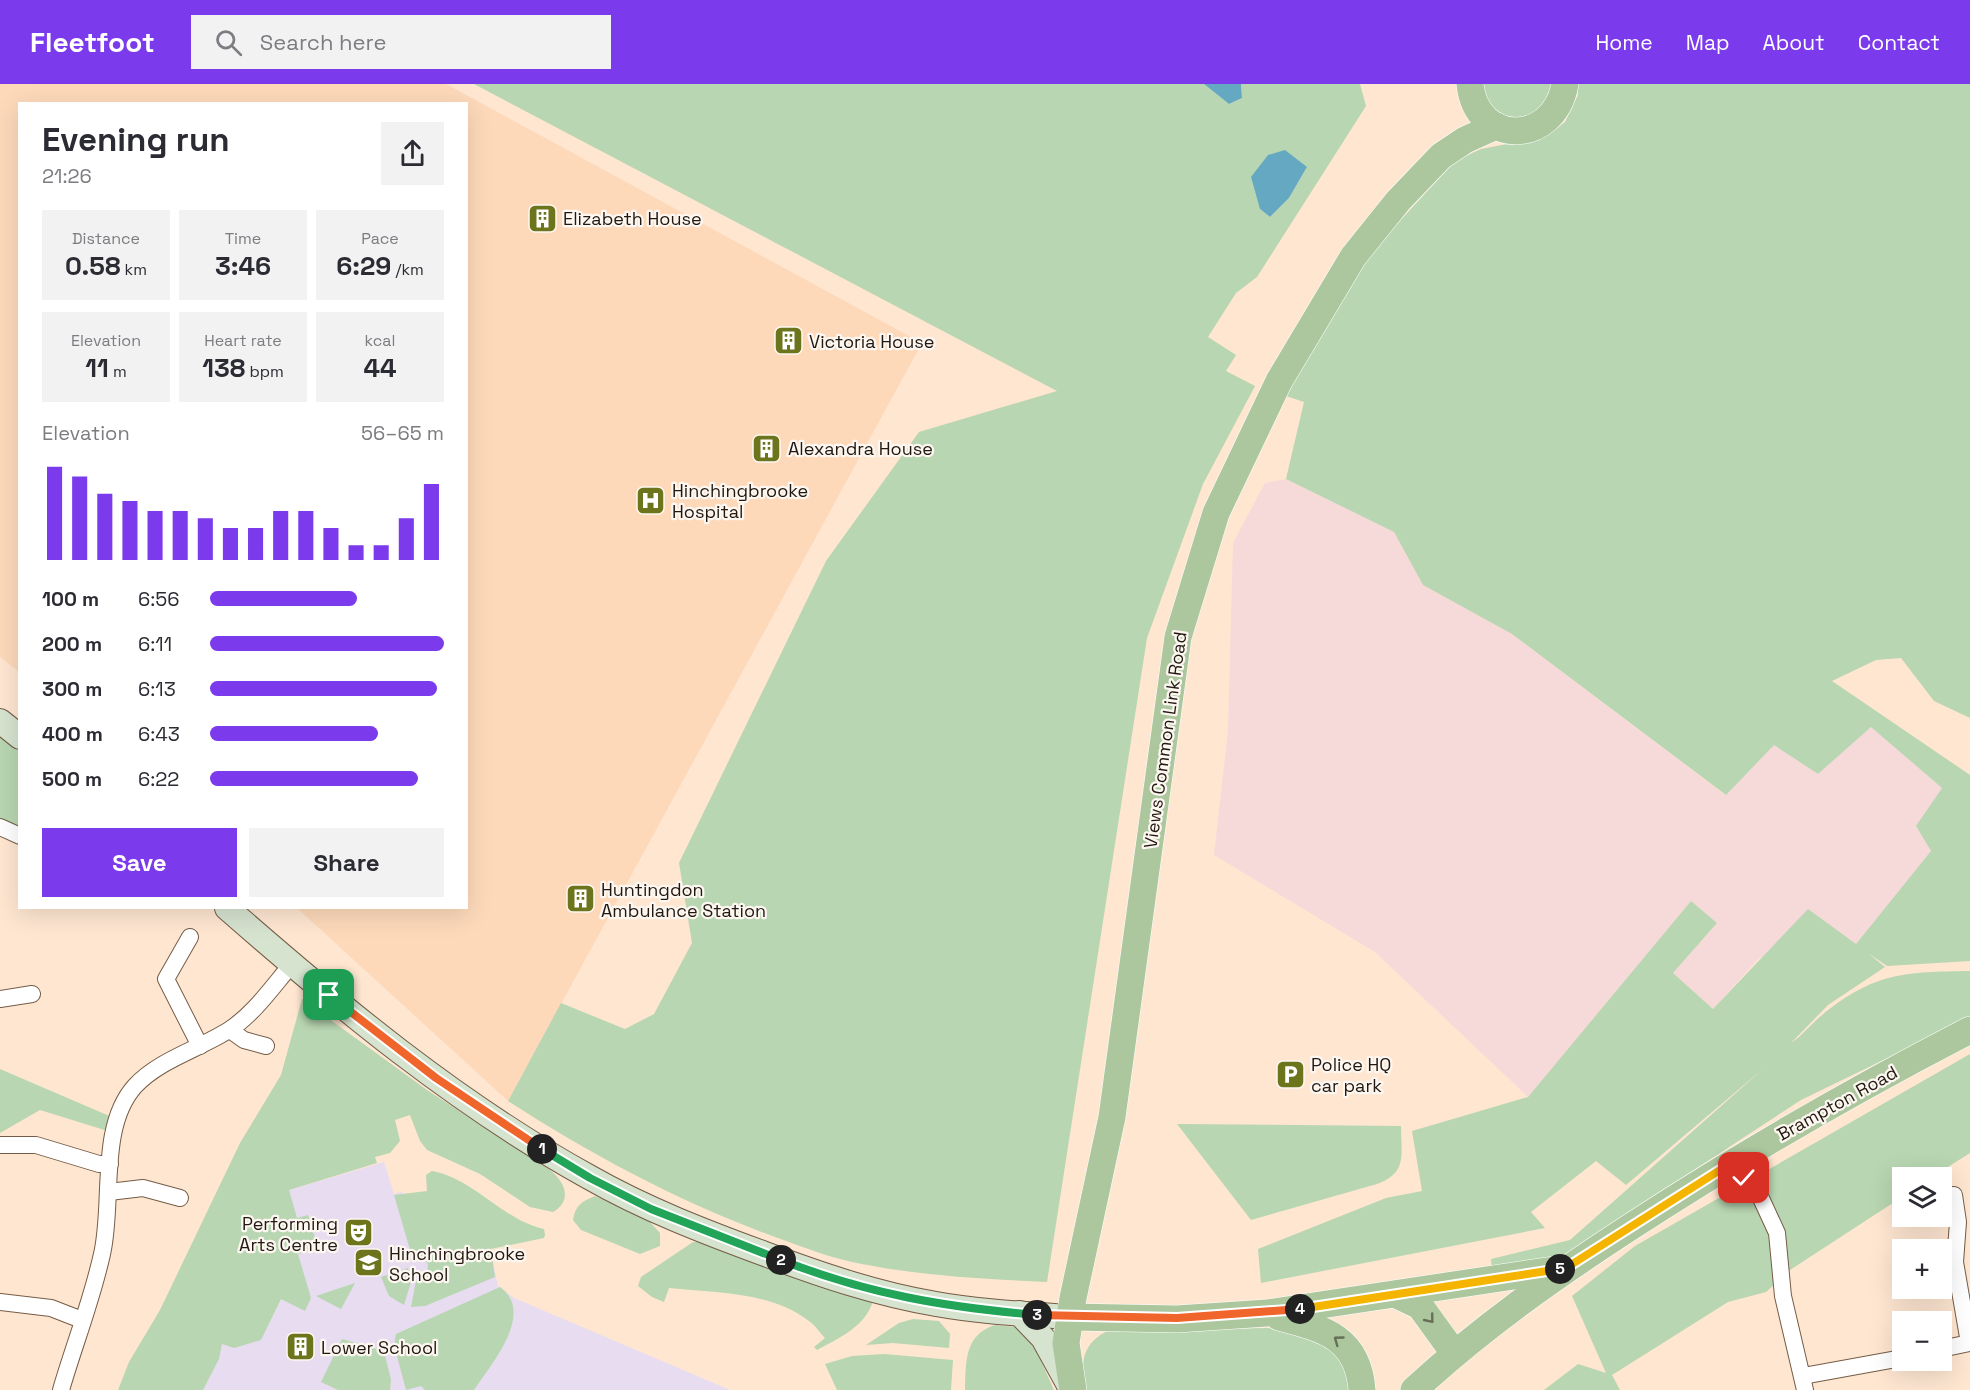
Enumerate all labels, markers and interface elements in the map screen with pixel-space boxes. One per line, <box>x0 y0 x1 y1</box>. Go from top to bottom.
search box <box>191 15 611 69</box>
text: Fleetfoot <box>30 24 155 60</box>
icon: search <box>212 26 245 59</box>
text: Search here <box>260 28 387 56</box>
text: Home <box>1595 29 1653 56</box>
text: Map <box>1686 29 1730 56</box>
text: About <box>1763 29 1825 56</box>
text: Contact <box>1858 29 1940 56</box>
text: Evening run <box>42 119 230 161</box>
button: share <box>381 122 444 185</box>
text: 21:26 <box>42 163 92 189</box>
building icon: Elizabeth House <box>526 202 558 234</box>
place label: Elizabeth House <box>563 207 702 230</box>
text: Distance <box>72 228 140 249</box>
text: Time <box>225 228 261 249</box>
text: Pace <box>361 228 399 249</box>
text: 0.58 <box>65 249 121 283</box>
text: 3:46 <box>215 249 271 283</box>
text: 6:29 <box>336 249 391 283</box>
text: km <box>121 259 147 280</box>
text: /km <box>391 259 424 280</box>
building icon: Victoria House <box>772 325 804 357</box>
text: Elevation <box>71 330 141 351</box>
text: Heart rate <box>204 330 282 351</box>
text: kcal <box>365 330 395 351</box>
place label: Victoria House <box>809 330 934 353</box>
text: 11 <box>85 351 109 385</box>
text: 138 <box>202 351 245 385</box>
text: 44 <box>363 351 397 385</box>
text: m <box>109 361 127 382</box>
text: bpm <box>245 361 284 382</box>
text: Elevation <box>42 420 130 446</box>
text: 56–65 m <box>361 420 444 446</box>
building icon: Alexandra House <box>751 432 783 464</box>
place label: Alexandra House <box>788 437 933 460</box>
place label: Hinchingbrooke Hospital <box>672 479 808 523</box>
hospital icon: Hinchingbrooke Hospital <box>635 484 667 516</box>
text: 100 m <box>42 586 99 612</box>
text: 6:56 <box>138 586 180 612</box>
street label: Views Common Link Road <box>1138 630 1192 850</box>
text: 200 m <box>42 631 102 657</box>
text: 6:11 <box>138 631 172 657</box>
text: 300 m <box>42 676 102 702</box>
text: 6:13 <box>138 676 176 702</box>
text: 400 m <box>42 721 103 747</box>
text: 6:43 <box>138 721 180 747</box>
text: 500 m <box>42 766 102 792</box>
text: 6:22 <box>138 766 179 792</box>
button: Save <box>42 828 237 897</box>
button: Share <box>249 828 444 897</box>
place label: Huntingdon Ambulance Station <box>601 878 766 922</box>
building icon: Huntingdon Ambulance Station <box>564 883 596 915</box>
pin <box>303 969 354 1020</box>
icon: arrive <box>312 978 345 1011</box>
place label: Police HQ car park <box>1311 1053 1391 1097</box>
parking icon: Police HQ car park <box>1274 1058 1306 1090</box>
street label: Brampton Road <box>1773 1060 1901 1146</box>
pin: 1 <box>527 1134 557 1164</box>
text: 1 <box>538 1138 546 1159</box>
pin <box>1718 1152 1769 1203</box>
icon: check <box>1727 1161 1760 1194</box>
map controls <box>1892 1167 1952 1371</box>
button: layers <box>1892 1167 1952 1227</box>
place label: Performing Arts Centre <box>239 1212 338 1256</box>
theatre icon: Performing Arts Centre <box>343 1217 375 1249</box>
button: + <box>1892 1239 1952 1299</box>
place label: Hinchingbrooke School <box>389 1242 525 1286</box>
pin: 2 <box>766 1245 796 1275</box>
school or university icon: Hinchingbrooke School <box>352 1247 384 1279</box>
text: 2 <box>776 1249 786 1270</box>
pin: 5 <box>1545 1254 1575 1284</box>
text: 5 <box>1555 1258 1565 1279</box>
pin: 4 <box>1285 1294 1315 1324</box>
text: 4 <box>1295 1298 1305 1319</box>
pin: 3 <box>1022 1300 1052 1330</box>
text: 3 <box>1032 1304 1042 1325</box>
button: − <box>1892 1311 1952 1371</box>
one-way arrow <box>1423 1312 1434 1323</box>
building icon: Lower School <box>284 1331 316 1363</box>
place label: Lower School <box>321 1336 438 1359</box>
one-way arrow <box>1333 1336 1344 1347</box>

